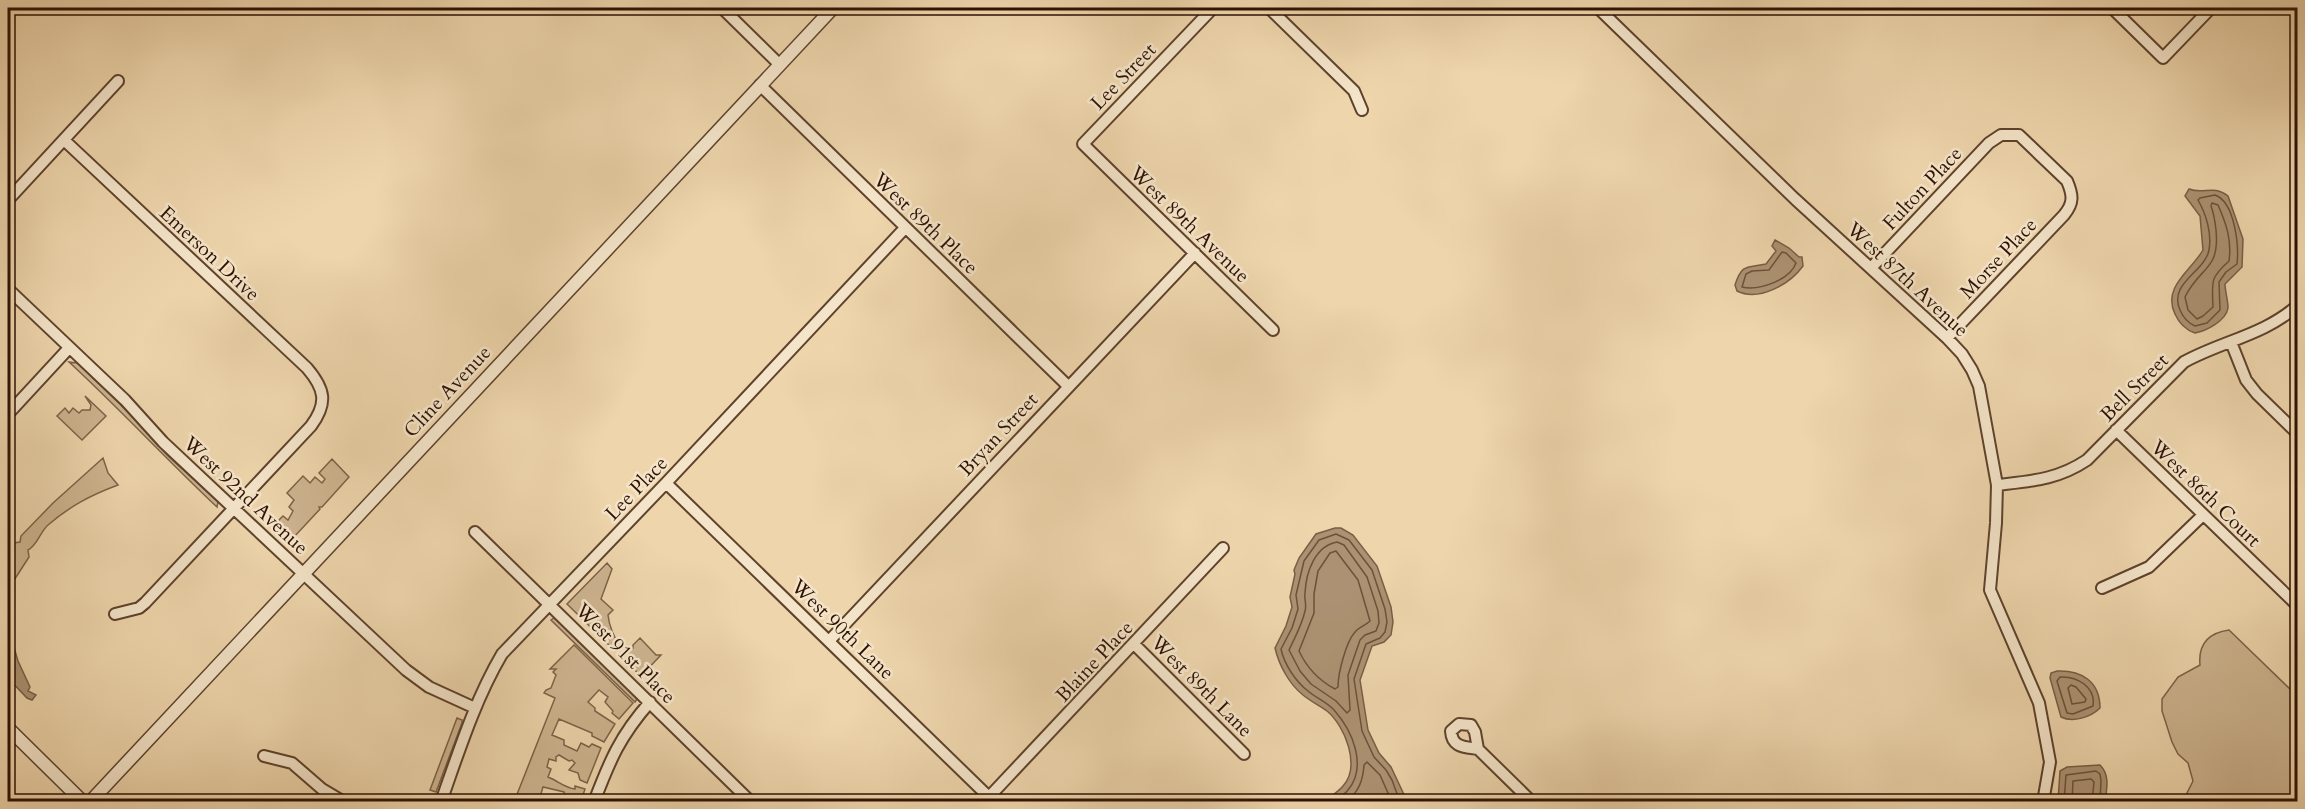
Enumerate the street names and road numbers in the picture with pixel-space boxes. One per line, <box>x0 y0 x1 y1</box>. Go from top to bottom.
street label: Lee Street <box>1085 36 1163 116</box>
street label: Fulton Place <box>1877 141 1968 236</box>
street label: West 89th Avenue <box>1123 159 1256 289</box>
street label: West 89th Place <box>866 166 984 280</box>
street label: Emerson Drive <box>154 200 266 307</box>
street label: Morse Place <box>1954 212 2043 305</box>
street label: West 87th Avenue <box>1840 215 1974 343</box>
street label: Cline Avenue <box>398 339 497 443</box>
street label: Bell Street <box>2094 347 2175 427</box>
street label: Bryan Street <box>953 386 1044 482</box>
street label: West 92nd Avenue <box>176 429 314 561</box>
street label: West 86th Court <box>2144 433 2267 553</box>
street label: Lee Place <box>599 450 674 526</box>
street label: West 90th Lane <box>784 572 900 686</box>
street label: West 91st Place <box>569 596 682 710</box>
street label: Blaine Place <box>1050 615 1139 708</box>
street label: West 89th Lane <box>1144 629 1259 743</box>

